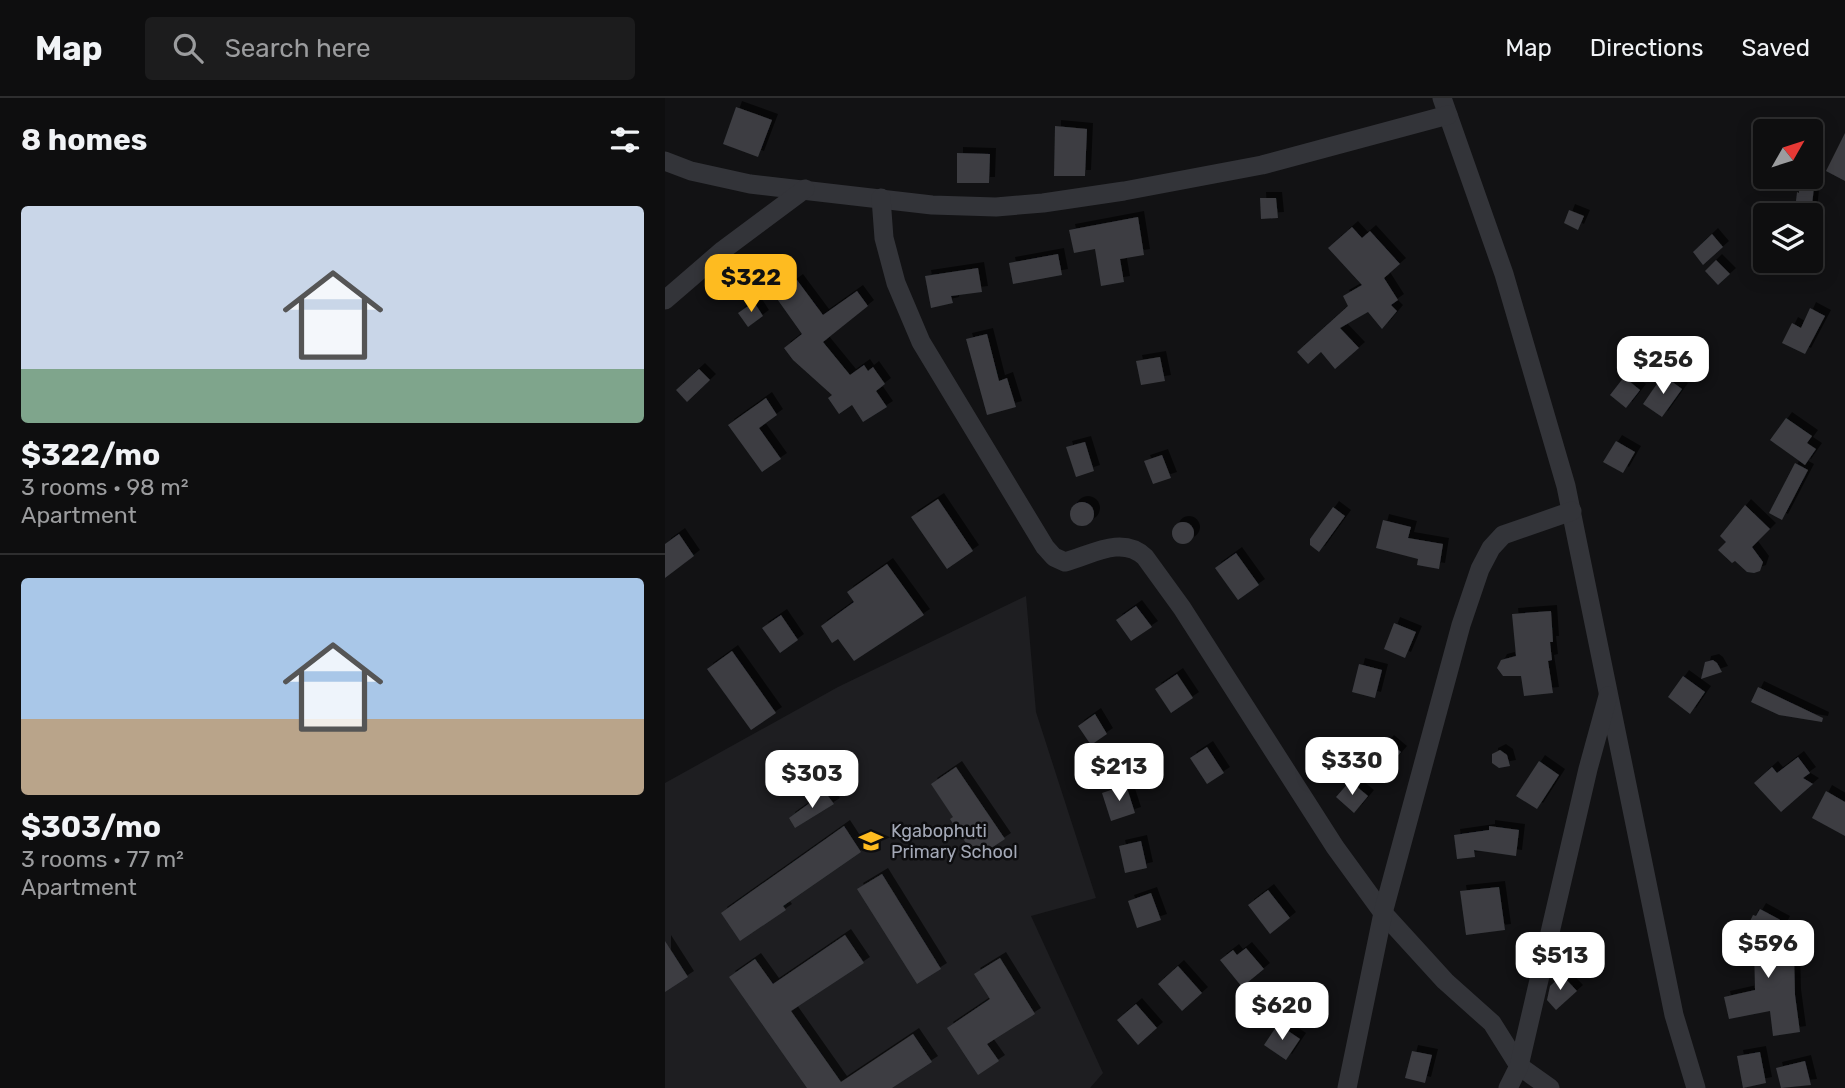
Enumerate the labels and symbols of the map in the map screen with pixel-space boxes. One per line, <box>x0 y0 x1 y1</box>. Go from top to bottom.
north arrow <box>1753 119 1823 189</box>
pin: $322 <box>710 254 792 314</box>
pin: $256 <box>1622 336 1704 396</box>
pin: $330 <box>1311 738 1393 797</box>
pin: $213 <box>1078 744 1160 803</box>
pin: $303 <box>771 750 853 810</box>
place label: Kgabophuti Primary School <box>891 820 1018 863</box>
school or university icon: Kgabophuti Primary School <box>857 827 885 855</box>
pin: $596 <box>1727 920 1809 980</box>
pin: $513 <box>1519 932 1601 992</box>
pin: $620 <box>1241 982 1323 1042</box>

